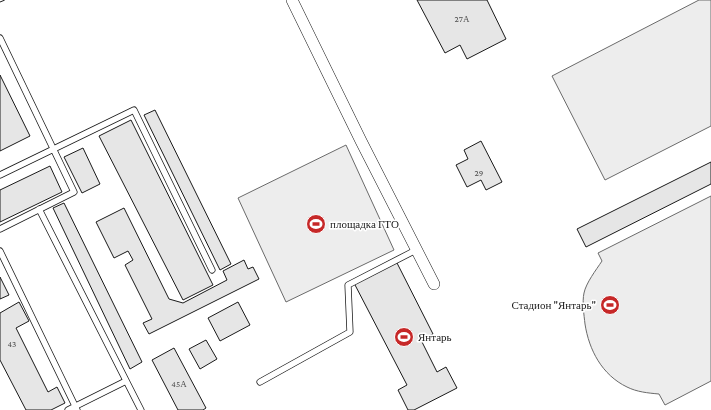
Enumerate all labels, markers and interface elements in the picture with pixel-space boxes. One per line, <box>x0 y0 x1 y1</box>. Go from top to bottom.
house number: 27А <box>455 14 470 24</box>
house number: 29 <box>475 168 484 178</box>
sports icon: площадка ГТО <box>305 213 327 235</box>
place label: площадка ГТО <box>330 218 399 230</box>
sports icon: Стадион "Янтарь" <box>599 294 621 316</box>
place label: Стадион "Янтарь" <box>511 299 596 311</box>
sports icon: Янтарь <box>393 326 415 348</box>
place label: Янтарь <box>418 331 452 343</box>
house number: 43 <box>8 339 16 349</box>
house number: 45А <box>171 379 187 389</box>

